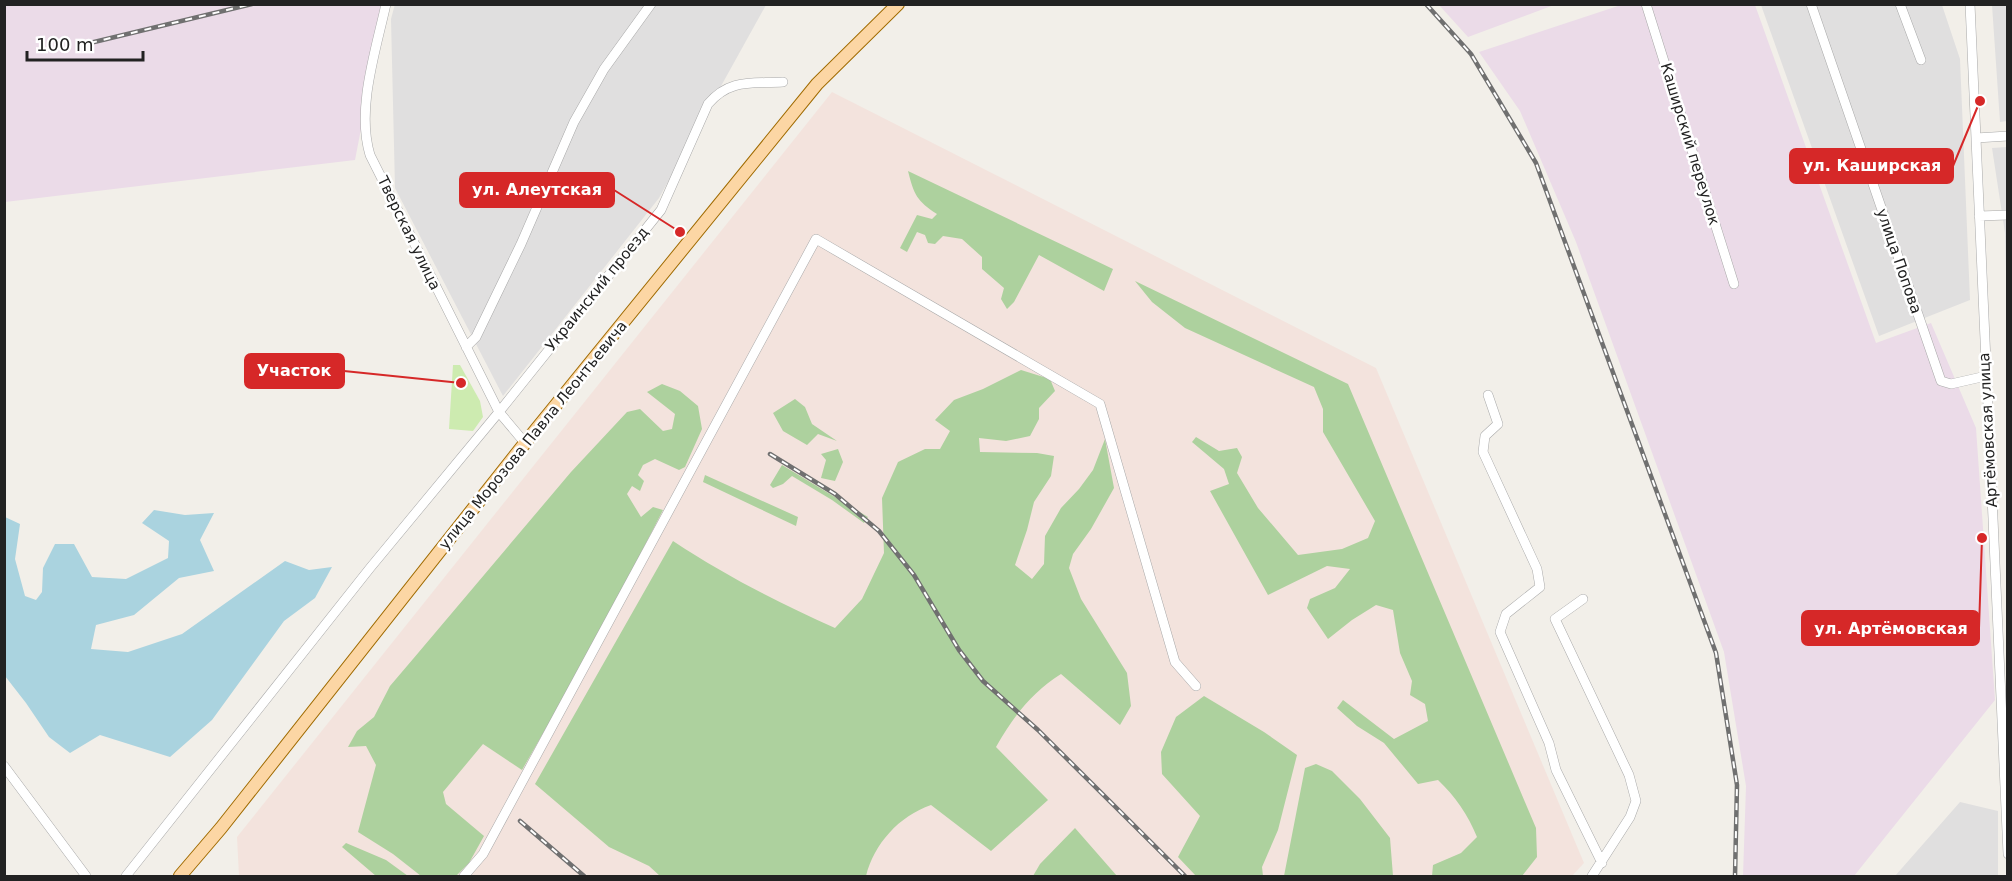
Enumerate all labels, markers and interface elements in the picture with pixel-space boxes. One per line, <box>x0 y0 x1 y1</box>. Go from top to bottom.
scale bar <box>27 24 142 62</box>
text: 100 m <box>36 34 94 55</box>
street label: Каширский переулок <box>1657 61 1723 227</box>
callout: ул. Каширская <box>1790 149 1953 183</box>
text: ул. Каширская <box>1803 156 1941 175</box>
street label: Тверская улица <box>373 172 444 293</box>
callout: ул. Алеутская <box>460 173 614 207</box>
text: ул. Алеутская <box>472 180 602 199</box>
street label: улица Попова <box>1873 206 1925 316</box>
street label: Украинский проезд <box>542 223 652 355</box>
street label: улица Морозова Павла Леонтьевича <box>435 317 631 553</box>
street label: Артёмовская улица <box>1975 352 2001 508</box>
callout: Участок <box>245 354 344 388</box>
text: Участок <box>257 361 332 380</box>
callout: ул. Артёмовская <box>1802 611 1979 645</box>
text: ул. Артёмовская <box>1814 619 1968 638</box>

